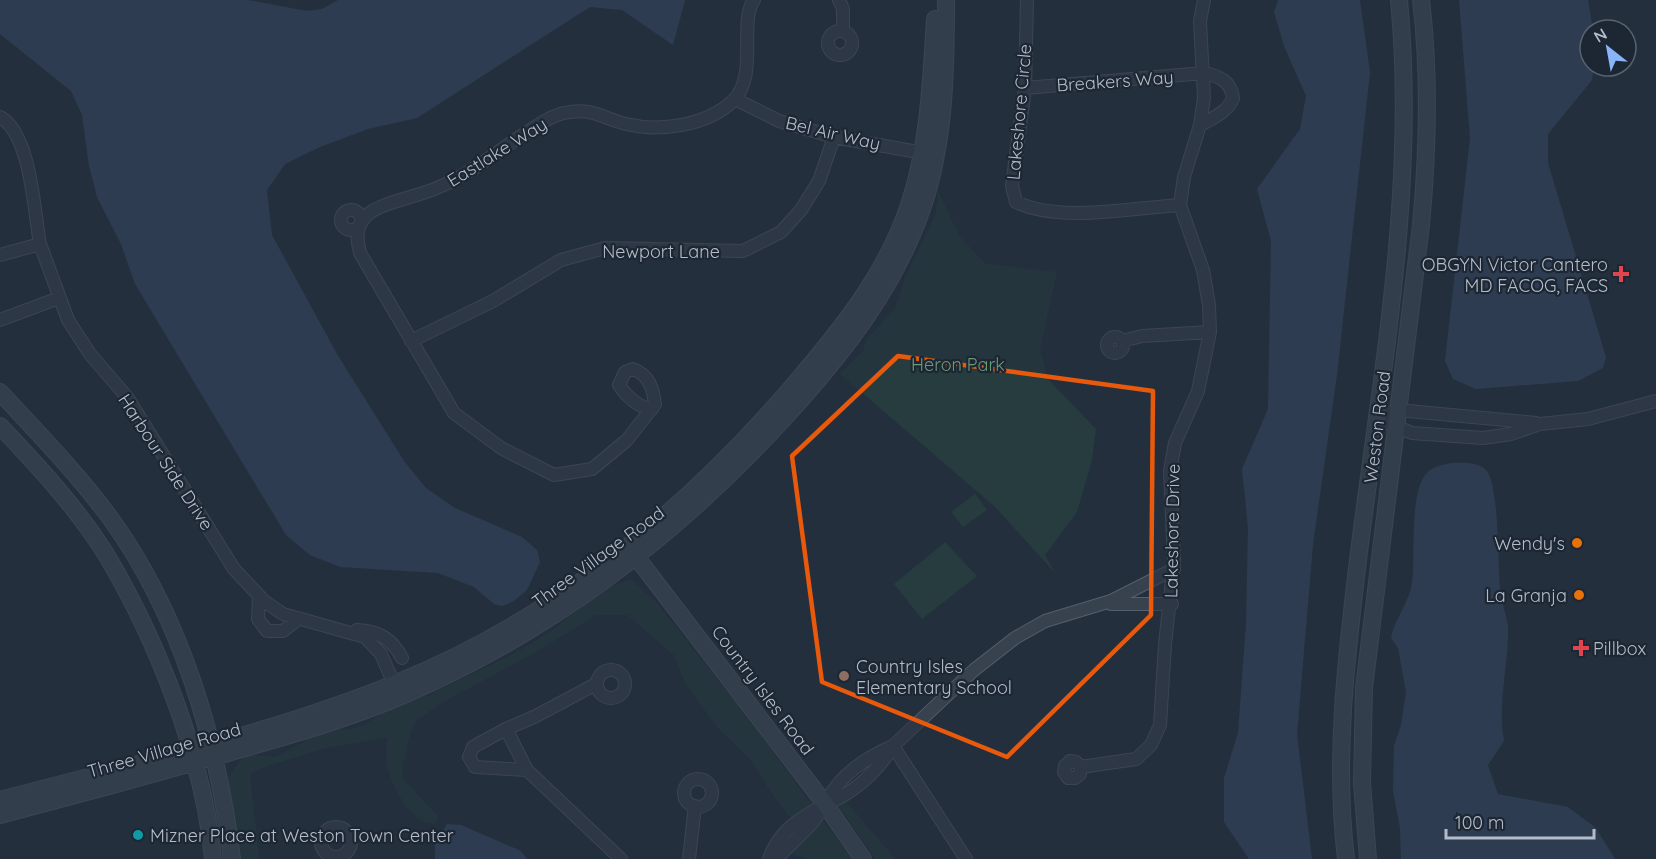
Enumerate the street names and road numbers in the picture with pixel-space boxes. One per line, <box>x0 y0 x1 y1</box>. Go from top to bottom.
street label: Lakeshore Circle <box>1002 43 1036 181</box>
street label: Breakers Way <box>1056 65 1174 97</box>
street label: Bel Air Way <box>783 111 883 155</box>
street label: Eastlake Way <box>443 112 551 192</box>
street label: Newport Lane <box>602 240 720 263</box>
street label: Weston Road <box>1359 370 1395 484</box>
street label: Harbour Side Drive <box>113 390 219 534</box>
street label: Lakeshore Drive <box>1159 464 1185 598</box>
street label: Three Village Road <box>527 501 669 613</box>
street label: Country Isles Road <box>707 621 819 759</box>
street label: Three Village Road <box>85 717 243 783</box>

